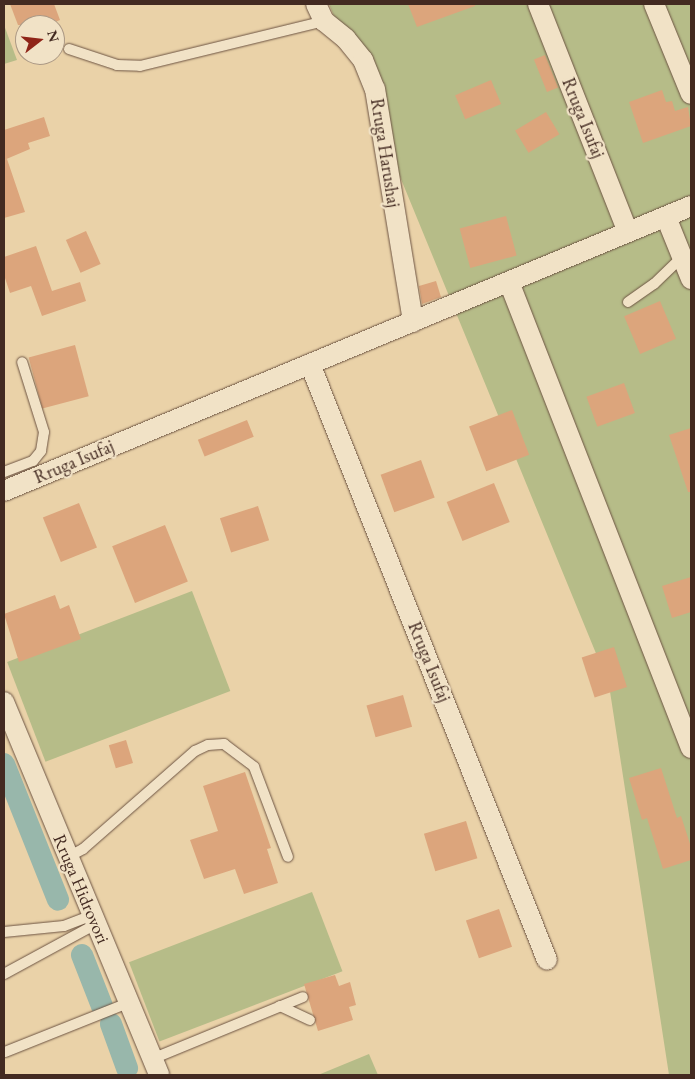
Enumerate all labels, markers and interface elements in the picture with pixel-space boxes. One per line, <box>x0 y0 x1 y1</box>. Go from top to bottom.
north arrow <box>15 15 65 65</box>
text: N <box>43 28 64 44</box>
street label: Rruga Isufaj <box>557 75 609 161</box>
street label: Rruga Harushaj <box>366 97 404 209</box>
street label: Rruga Isufaj <box>31 436 117 488</box>
street label: Rruga Isufaj <box>403 619 455 705</box>
street label: Rruga Hidrovori <box>48 831 114 947</box>

